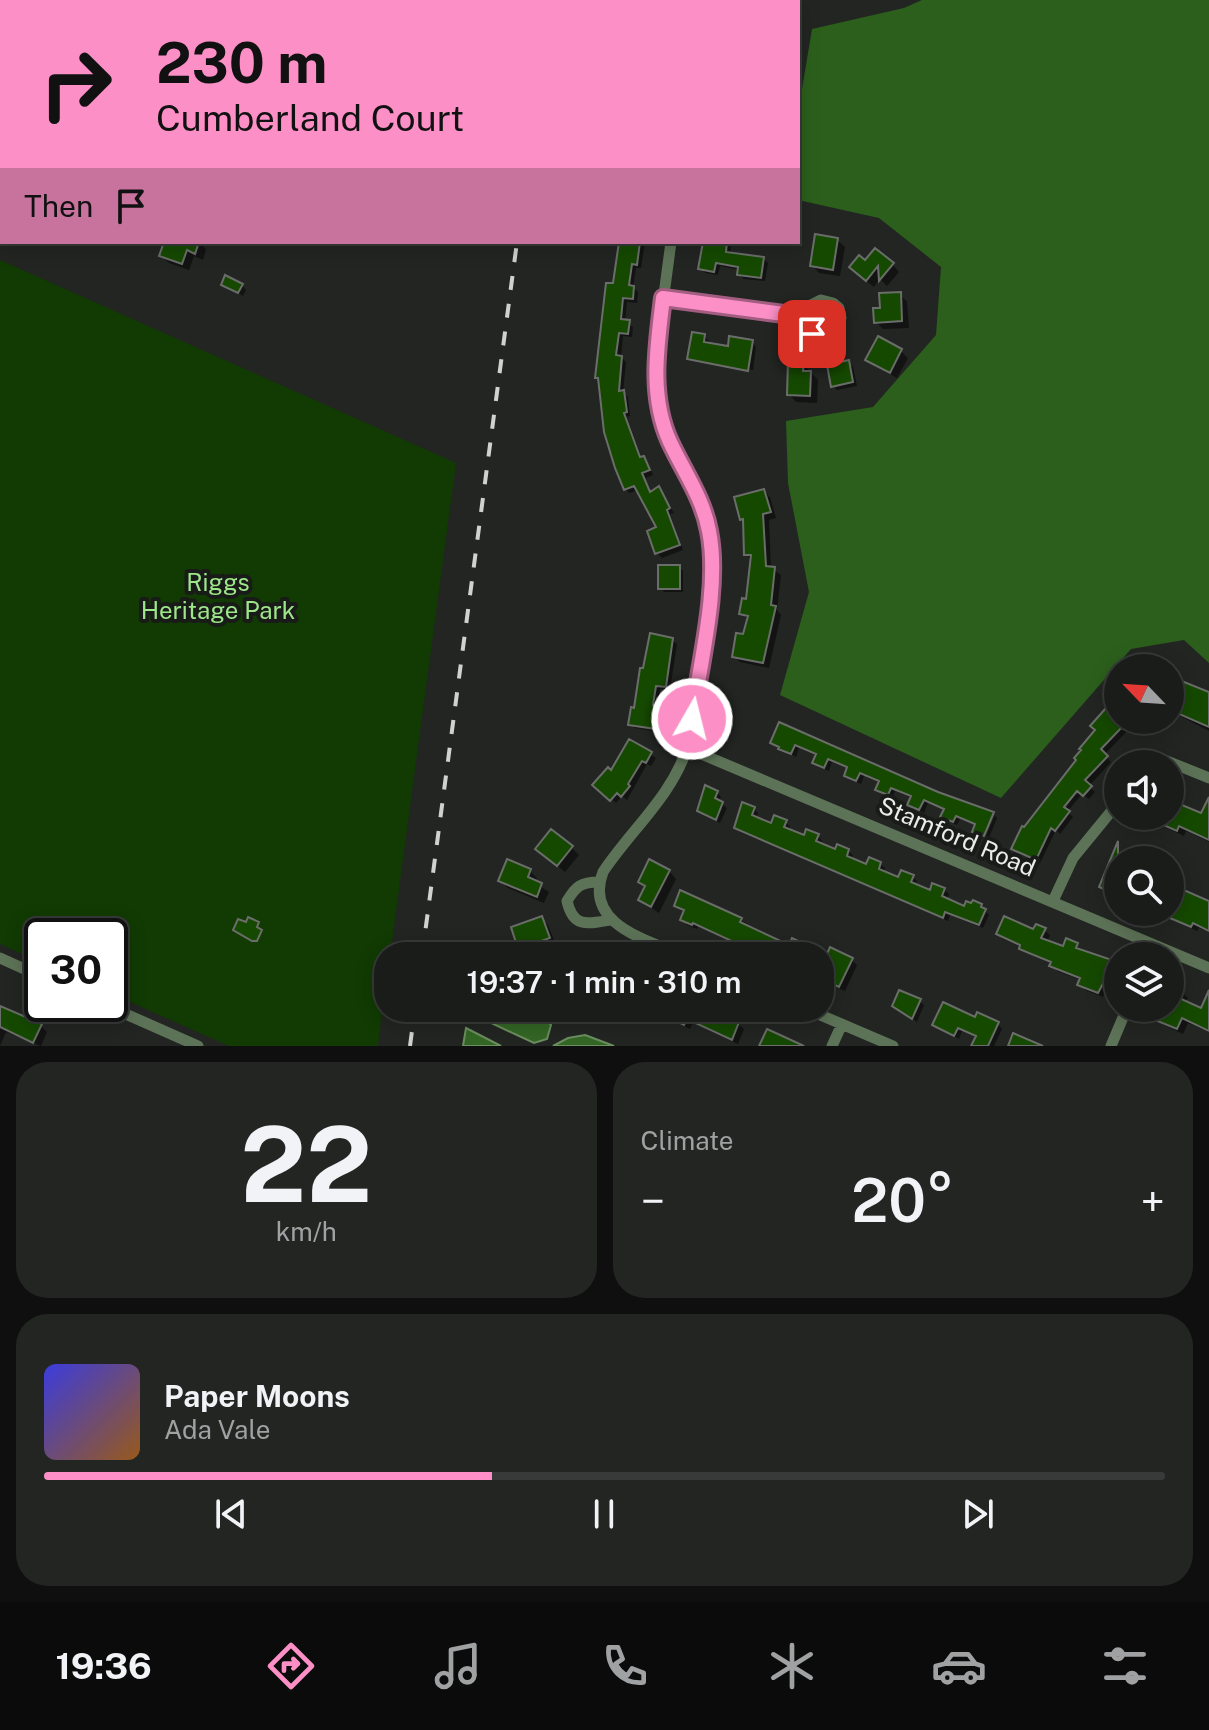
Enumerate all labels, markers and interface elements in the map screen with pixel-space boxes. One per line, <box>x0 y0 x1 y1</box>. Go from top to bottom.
text: 230 m <box>156 30 328 96</box>
icon: right <box>24 32 128 136</box>
text: Cumberland Court <box>156 97 464 139</box>
icon: arrive <box>109 184 153 228</box>
text: Then <box>24 188 93 224</box>
pin <box>778 300 846 368</box>
icon: arrive <box>790 312 834 356</box>
park label: Riggs Heritage Park <box>141 568 295 624</box>
north arrow <box>1104 654 1184 734</box>
map controls <box>1104 654 1184 1022</box>
position arrow <box>650 677 734 761</box>
button: sound <box>1104 750 1184 830</box>
street label: Stamford Road <box>875 790 1040 882</box>
button: search <box>1104 846 1184 926</box>
speed limit sign: 30 <box>24 918 128 1022</box>
button: layers <box>1104 942 1184 1022</box>
text: 19:37 · 1 min · 310 m <box>467 964 742 1000</box>
text: 22 <box>240 1103 372 1225</box>
text: Climate <box>641 1125 734 1156</box>
text: 20° <box>851 1165 954 1236</box>
text: − <box>641 1175 665 1227</box>
text: + <box>1141 1175 1165 1227</box>
text: km/h <box>276 1216 337 1247</box>
text: Paper Moons <box>164 1378 350 1414</box>
text: Ada Vale <box>164 1414 270 1445</box>
icon: previous <box>209 1492 253 1536</box>
icon: pause <box>582 1492 626 1536</box>
icon: next <box>956 1492 1000 1536</box>
icon: directions <box>263 1638 319 1694</box>
icon: music <box>430 1638 486 1694</box>
icon: phone <box>597 1638 653 1694</box>
icon: climate <box>764 1638 820 1694</box>
icon: car <box>931 1638 987 1694</box>
icon: filters <box>1097 1638 1153 1694</box>
text: 19:36 <box>55 1645 152 1687</box>

